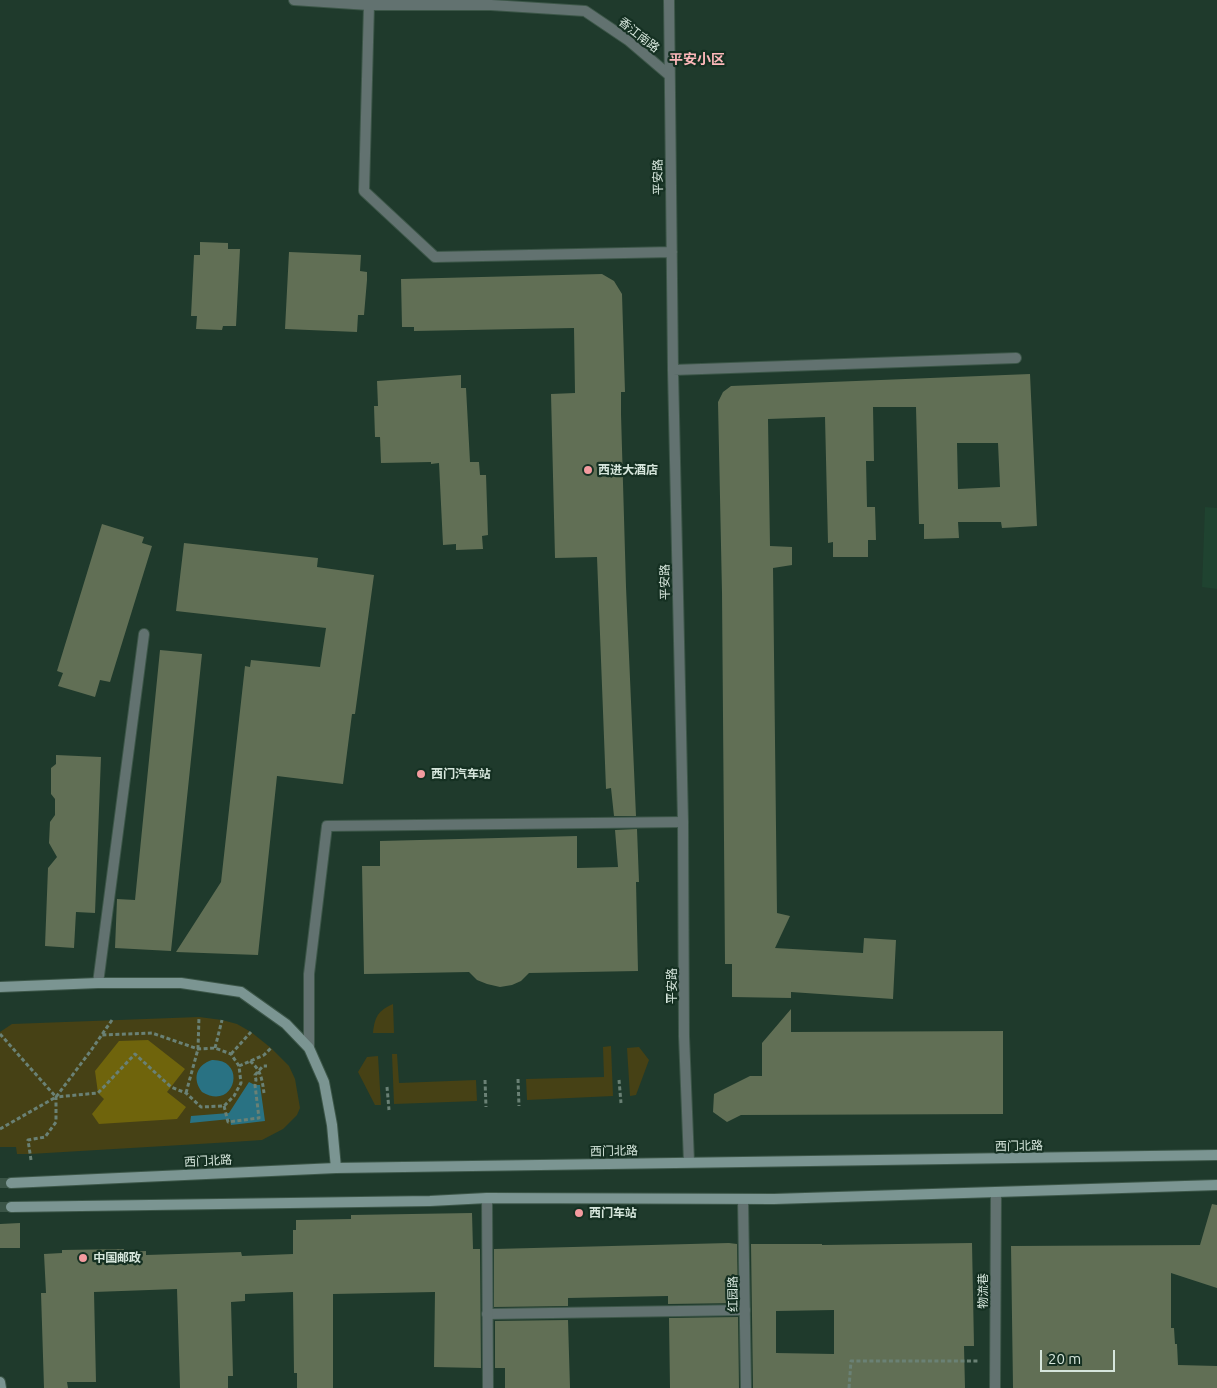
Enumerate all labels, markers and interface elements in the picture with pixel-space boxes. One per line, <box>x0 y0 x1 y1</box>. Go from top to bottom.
street label: 香江南路 <box>616 15 662 55</box>
district label: 平安小区 <box>669 51 725 67</box>
street label: 平安路 <box>650 159 666 195</box>
place label: 西进大酒店 <box>598 463 658 477</box>
marker: 西进大酒店 <box>582 464 594 476</box>
street label: 平安路 <box>657 564 673 600</box>
place label: 西门汽车站 <box>431 767 491 781</box>
marker: 西门汽车站 <box>415 768 427 780</box>
street label: 平安路 <box>665 968 679 1004</box>
street label: 西门北路 <box>995 1138 1043 1154</box>
street label: 西门北路 <box>590 1143 638 1159</box>
street label: 西门北路 <box>184 1153 232 1169</box>
place label: 西门车站 <box>589 1206 637 1220</box>
marker: 西门车站 <box>573 1207 585 1219</box>
place label: 中国邮政 <box>93 1251 141 1265</box>
marker: 中国邮政 <box>77 1252 89 1264</box>
street label: 物流巷 <box>976 1273 990 1309</box>
street label: 红园路 <box>725 1276 741 1312</box>
scale bar <box>1042 1340 1117 1372</box>
text: 20 m <box>1048 1350 1081 1367</box>

